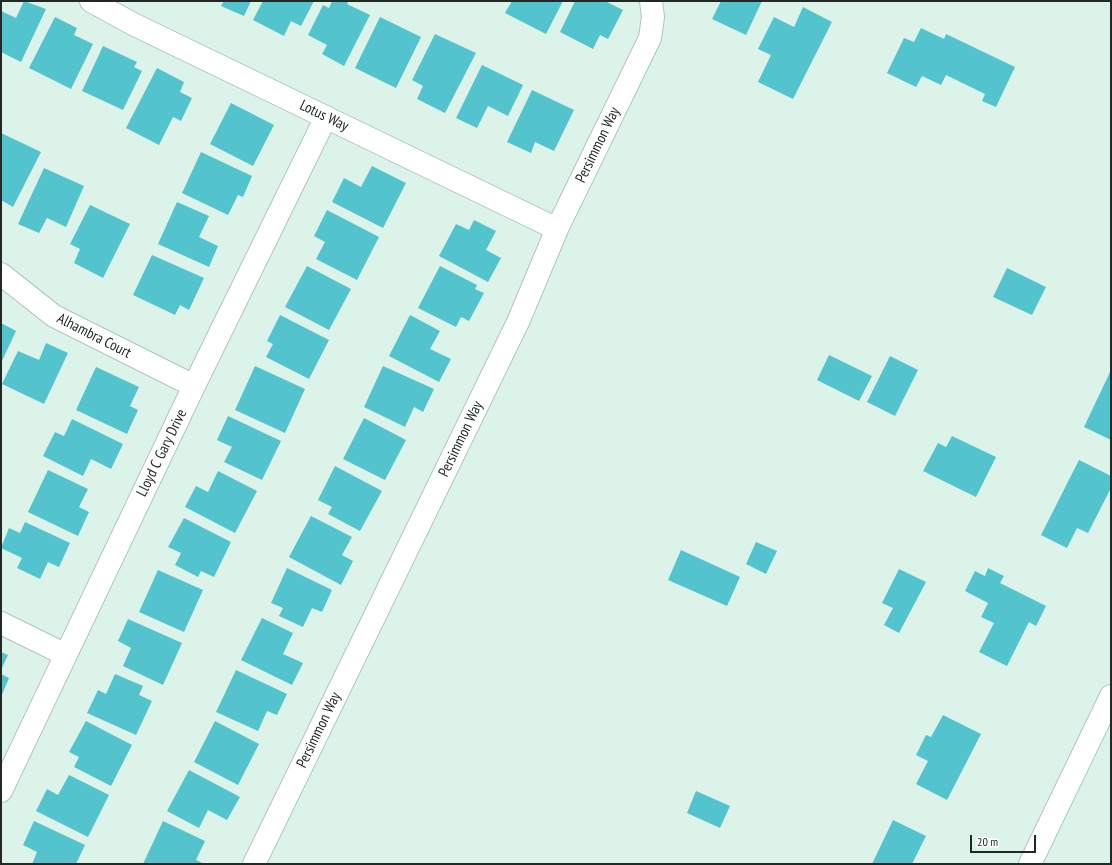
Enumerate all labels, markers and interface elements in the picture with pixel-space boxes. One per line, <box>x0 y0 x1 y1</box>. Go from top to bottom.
street label: Lotus Way <box>297 96 351 136</box>
street label: Persimmon Way <box>572 104 624 186</box>
street label: Alhambra Court <box>54 310 134 362</box>
street label: Persimmon Way <box>435 398 487 480</box>
street label: Lloyd C Gary Drive <box>133 406 191 500</box>
street label: Persimmon Way <box>293 689 345 771</box>
scale bar <box>972 827 1038 853</box>
text: 20 m <box>977 834 998 849</box>

